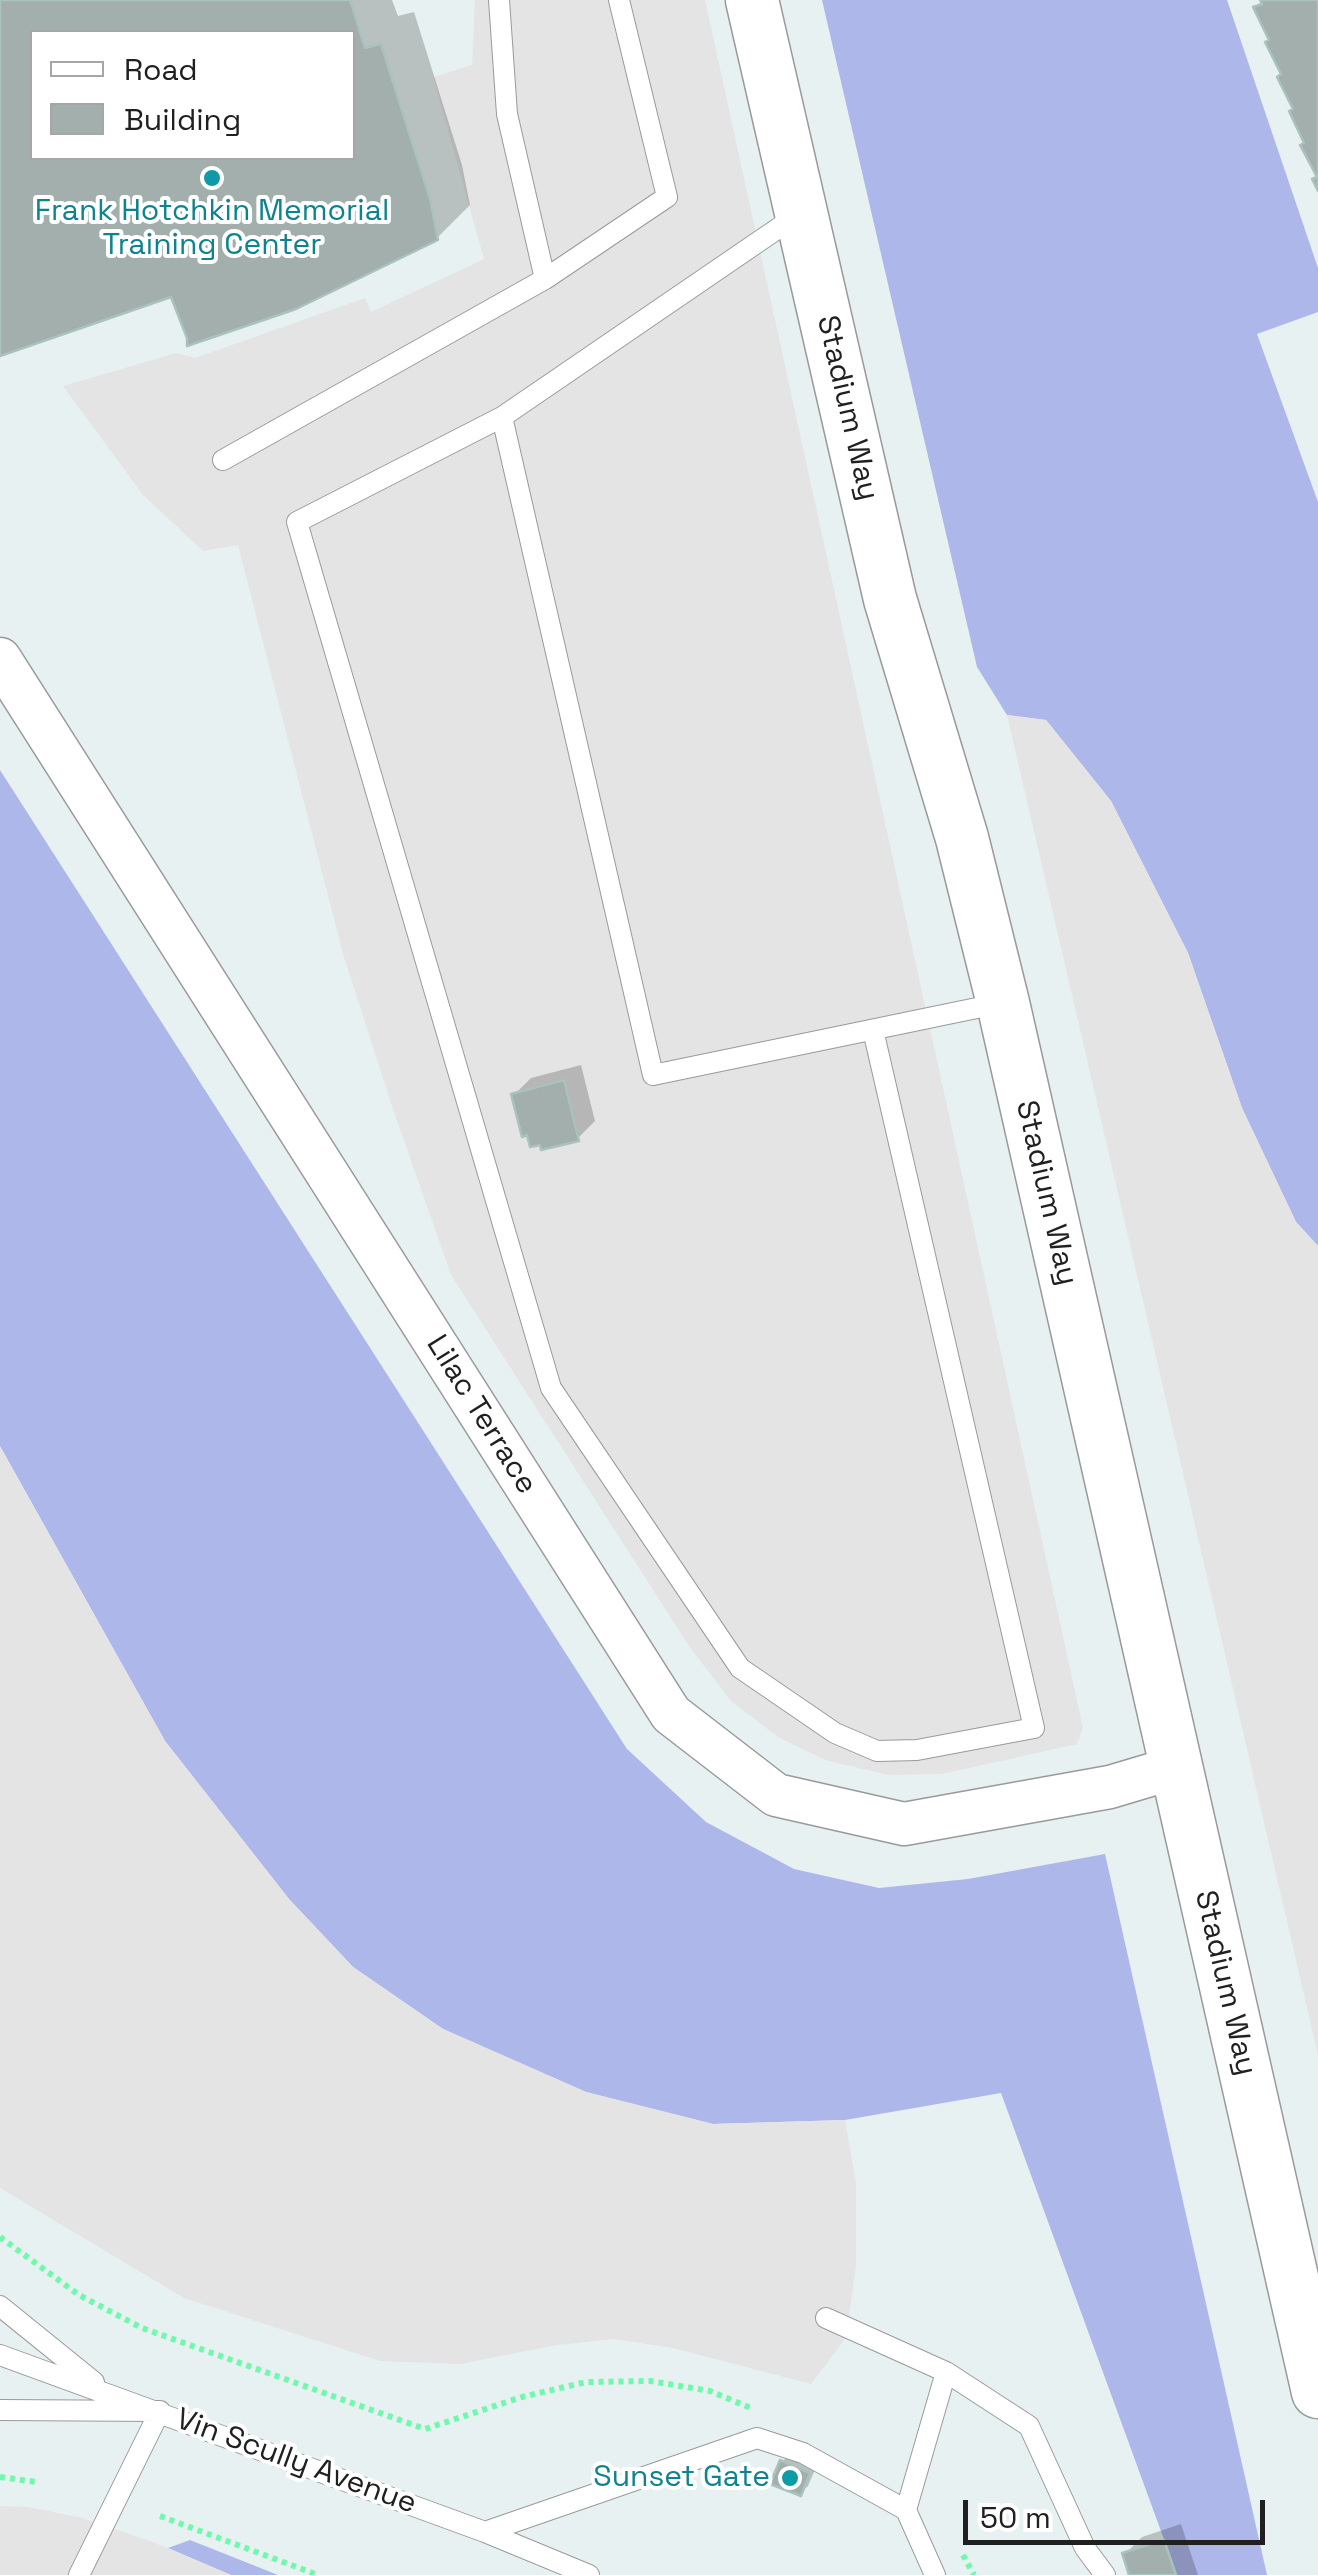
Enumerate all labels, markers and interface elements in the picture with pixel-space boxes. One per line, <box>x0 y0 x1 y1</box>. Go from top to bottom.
legend <box>30 30 355 160</box>
text: Road <box>124 50 198 89</box>
text: Building <box>124 100 241 139</box>
marker: Frank Hotchkin Memorial Training Center <box>201 167 223 189</box>
place label: Frank Hotchkin Memorial Training Center <box>35 194 389 264</box>
street label: Stadium Way <box>808 312 886 504</box>
street label: Stadium Way <box>1007 1097 1085 1289</box>
street label: Lilac Terrace <box>418 1329 544 1501</box>
street label: Stadium Way <box>1186 1887 1264 2079</box>
street label: Vin Scully Avenue <box>171 2402 421 2522</box>
place label: Sunset Gate <box>593 2460 770 2496</box>
marker: Sunset Gate <box>779 2467 801 2489</box>
scale bar <box>968 2480 1270 2542</box>
text: 50 m <box>980 2498 1051 2537</box>

